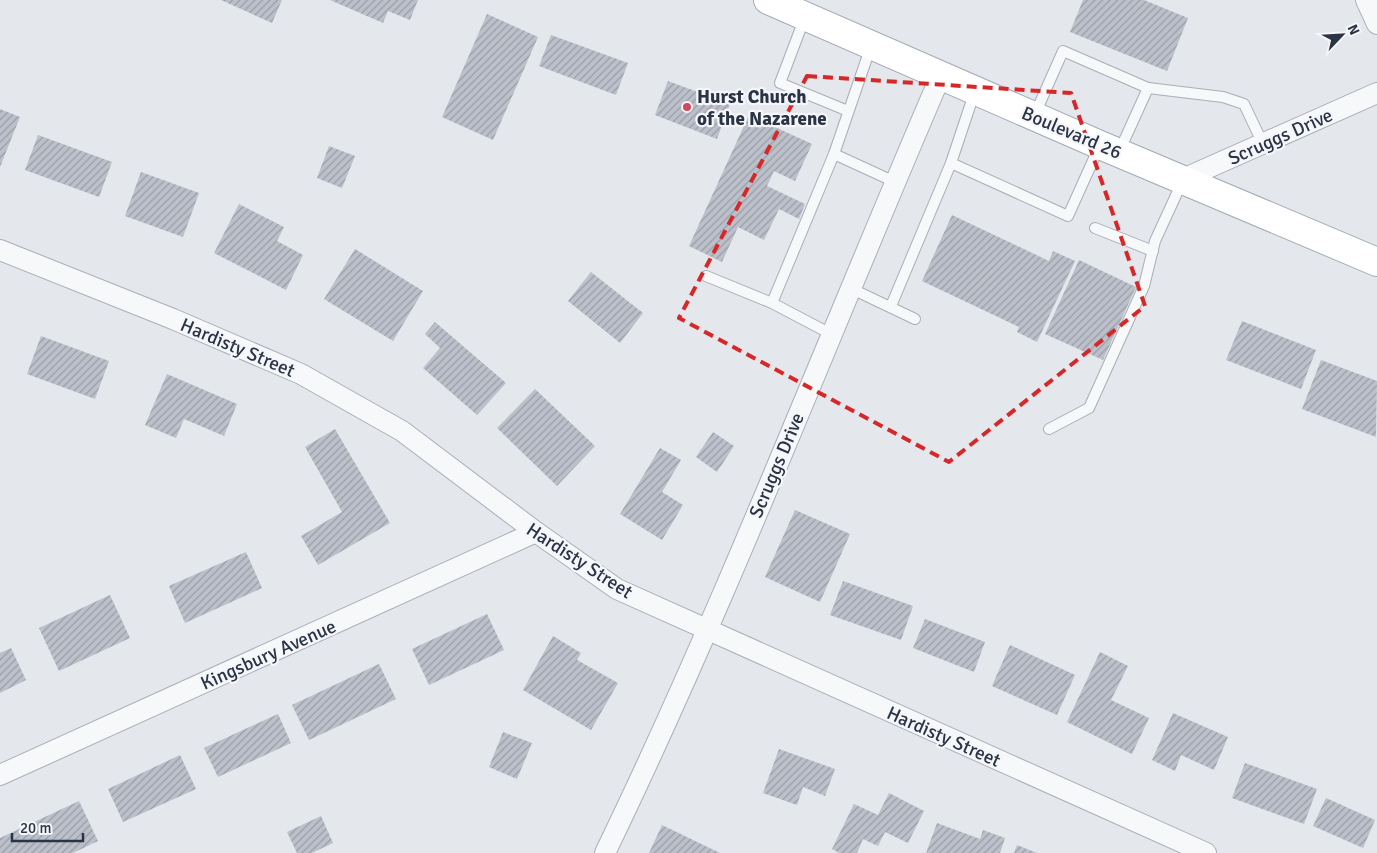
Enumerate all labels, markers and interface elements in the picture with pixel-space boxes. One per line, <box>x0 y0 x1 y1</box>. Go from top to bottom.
north arrow <box>1317 10 1367 60</box>
text: N <box>1344 22 1363 38</box>
place label: Hurst Church of the Nazarene <box>697 85 827 131</box>
marker: Hurst Church of the Nazarene <box>681 101 693 113</box>
street label: Boulevard 26 <box>1018 101 1125 165</box>
street label: Scruggs Drive <box>1224 103 1336 171</box>
street label: Hardisty Street <box>177 313 299 383</box>
street label: Scruggs Drive <box>744 409 810 522</box>
street label: Hardisty Street <box>522 518 637 604</box>
street label: Kingsbury Avenue <box>197 614 340 695</box>
street label: Hardisty Street <box>883 701 1005 773</box>
scale bar <box>12 810 84 842</box>
text: 20 m <box>20 819 51 837</box>

